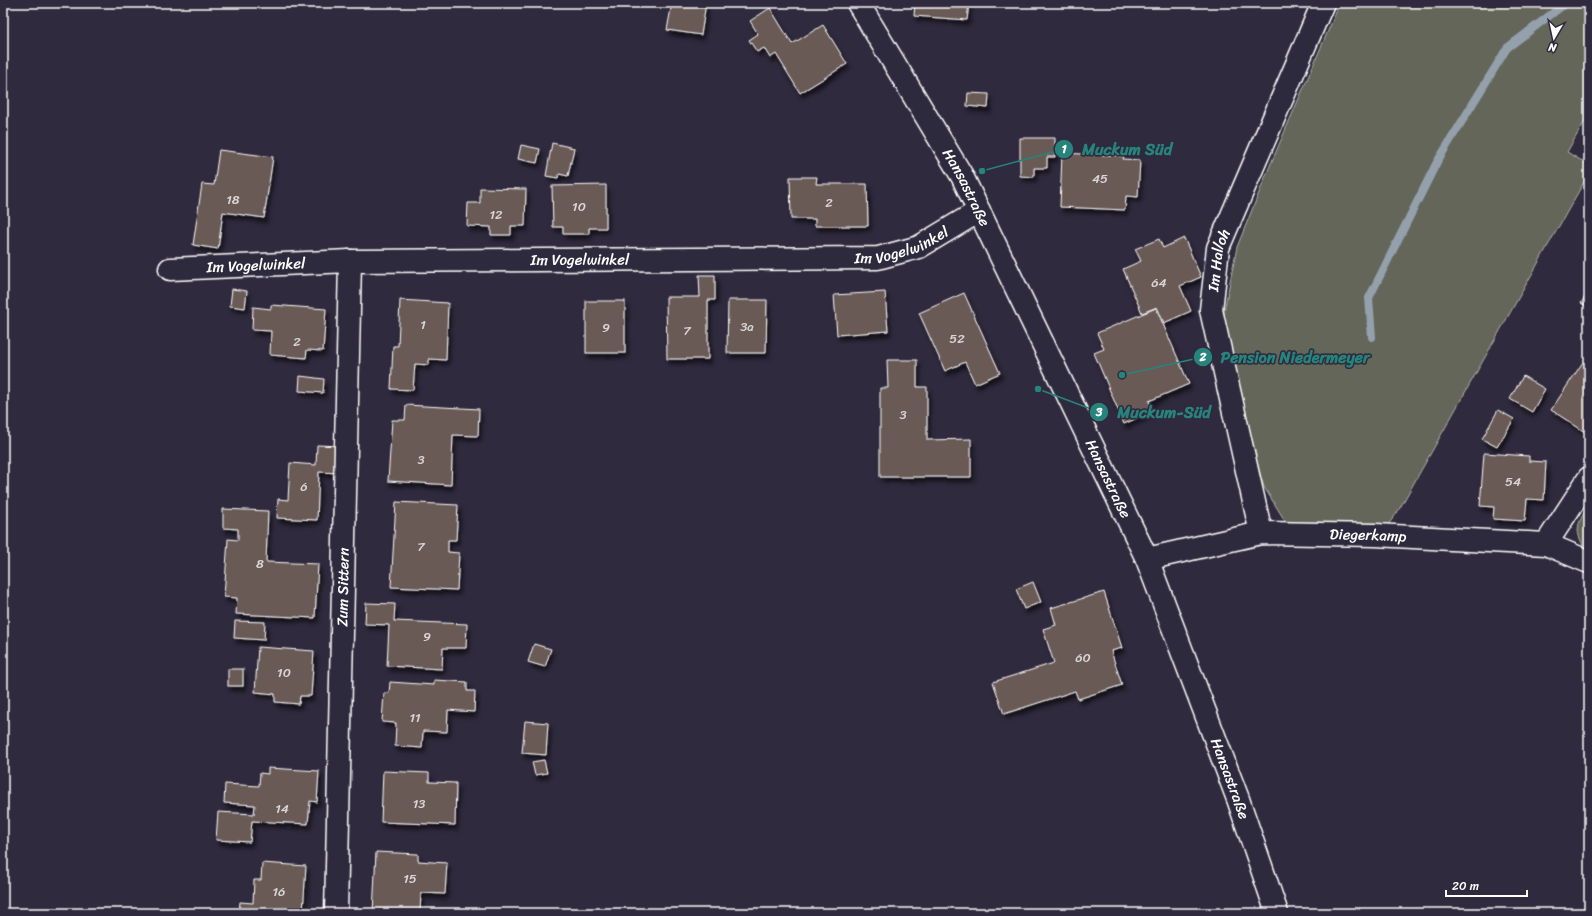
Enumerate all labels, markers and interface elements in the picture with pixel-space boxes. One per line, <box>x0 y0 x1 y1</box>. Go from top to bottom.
north arrow <box>1534 18 1574 58</box>
text: N <box>1547 37 1559 58</box>
callout: Muckum Süd <box>1054 135 1180 163</box>
text: Muckum Süd <box>1081 135 1174 164</box>
text: 1 <box>1061 138 1067 160</box>
street label: Hansastraße <box>935 143 998 231</box>
house number: 45 <box>1092 167 1108 190</box>
house number: 18 <box>226 188 240 211</box>
house number: 2 <box>825 191 833 214</box>
house number: 10 <box>572 195 586 218</box>
house number: 12 <box>489 203 503 226</box>
street label: Im Vogelwinkel <box>853 219 954 271</box>
street label: Im Halloh <box>1200 224 1238 294</box>
street label: Im Vogelwinkel <box>529 246 630 273</box>
street label: Im Vogelwinkel <box>205 250 307 280</box>
house number: 64 <box>1151 271 1167 294</box>
house number: 1 <box>420 313 426 336</box>
house number: 3a <box>740 315 754 338</box>
house number: 9 <box>602 316 610 339</box>
house number: 7 <box>683 319 692 342</box>
house number: 52 <box>949 327 965 350</box>
house number: 2 <box>293 330 301 353</box>
callout: Pension Niedermeyer <box>1193 343 1378 371</box>
text: Pension Niedermeyer <box>1220 343 1371 372</box>
text: 2 <box>1199 346 1207 368</box>
callout: Muckum-Süd <box>1089 398 1219 426</box>
text: Muckum-Süd <box>1116 398 1212 427</box>
text: 3 <box>1095 401 1103 423</box>
house number: 3 <box>899 403 907 426</box>
street label: Hansastraße <box>1078 435 1139 523</box>
house number: 3 <box>417 448 425 471</box>
house number: 54 <box>1505 470 1521 493</box>
house number: 6 <box>300 475 308 498</box>
street label: Diegerkamp <box>1329 521 1407 550</box>
house number: 7 <box>417 535 426 558</box>
street label: Zum Sittern <box>329 547 357 627</box>
house number: 8 <box>256 552 264 575</box>
house number: 9 <box>423 625 431 648</box>
house number: 60 <box>1075 646 1091 669</box>
house number: 10 <box>277 661 291 684</box>
house number: 11 <box>409 706 421 729</box>
street label: Hansastraße <box>1203 734 1257 823</box>
house number: 13 <box>413 792 425 815</box>
house number: 14 <box>275 797 289 820</box>
house number: 15 <box>403 867 417 890</box>
scale bar <box>1446 872 1527 898</box>
text: 20 m <box>1452 875 1479 897</box>
house number: 16 <box>273 880 285 903</box>

